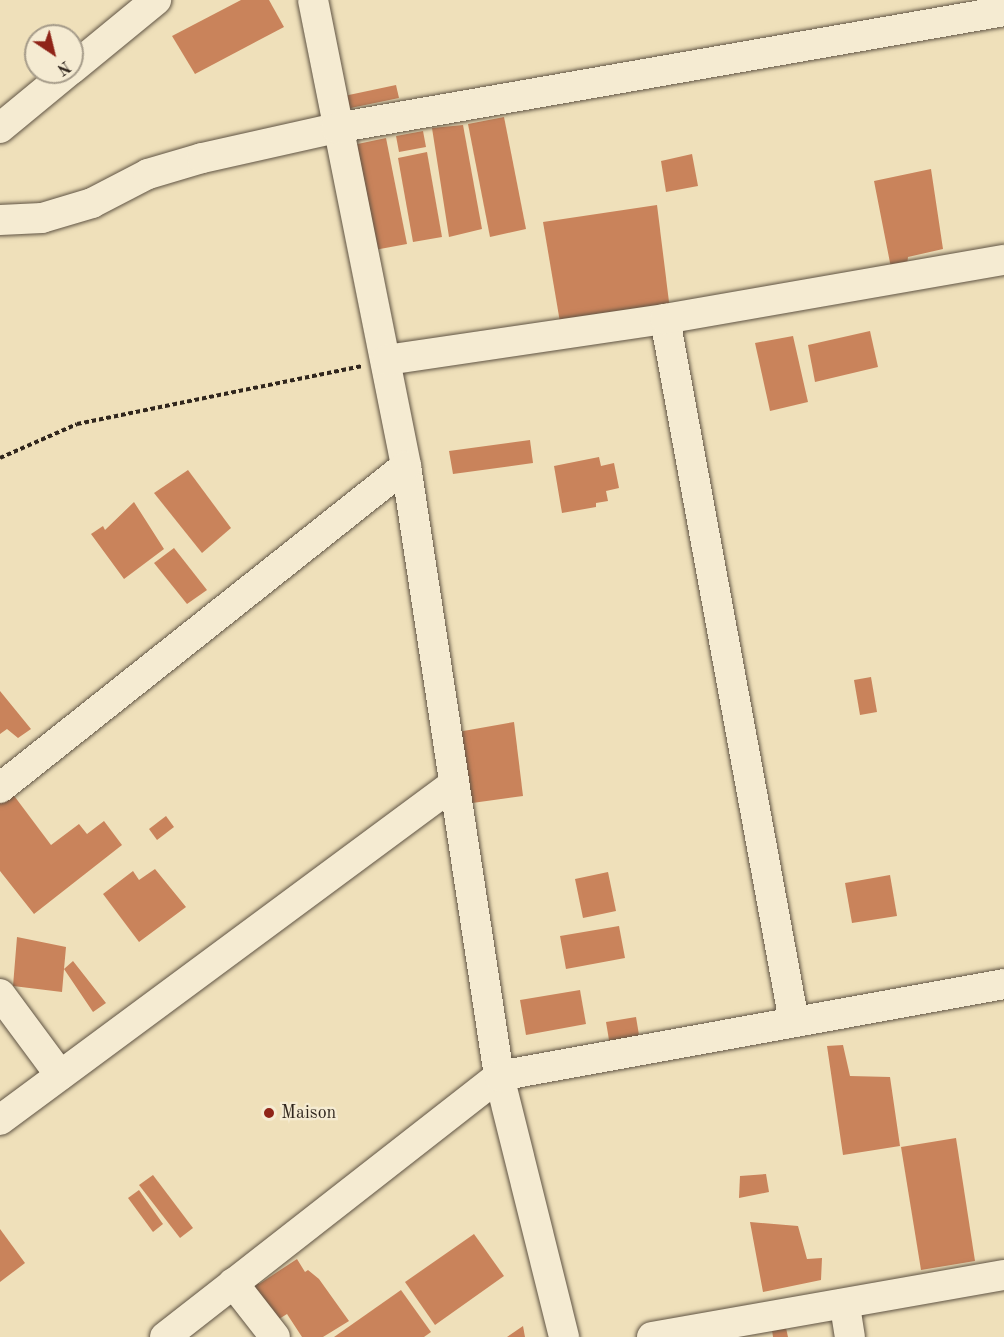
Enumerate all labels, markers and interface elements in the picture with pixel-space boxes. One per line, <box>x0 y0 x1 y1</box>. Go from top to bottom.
north arrow <box>24 24 84 84</box>
text: N <box>54 57 73 77</box>
place label: Maison <box>281 1102 336 1124</box>
marker: Maison <box>262 1106 276 1120</box>

